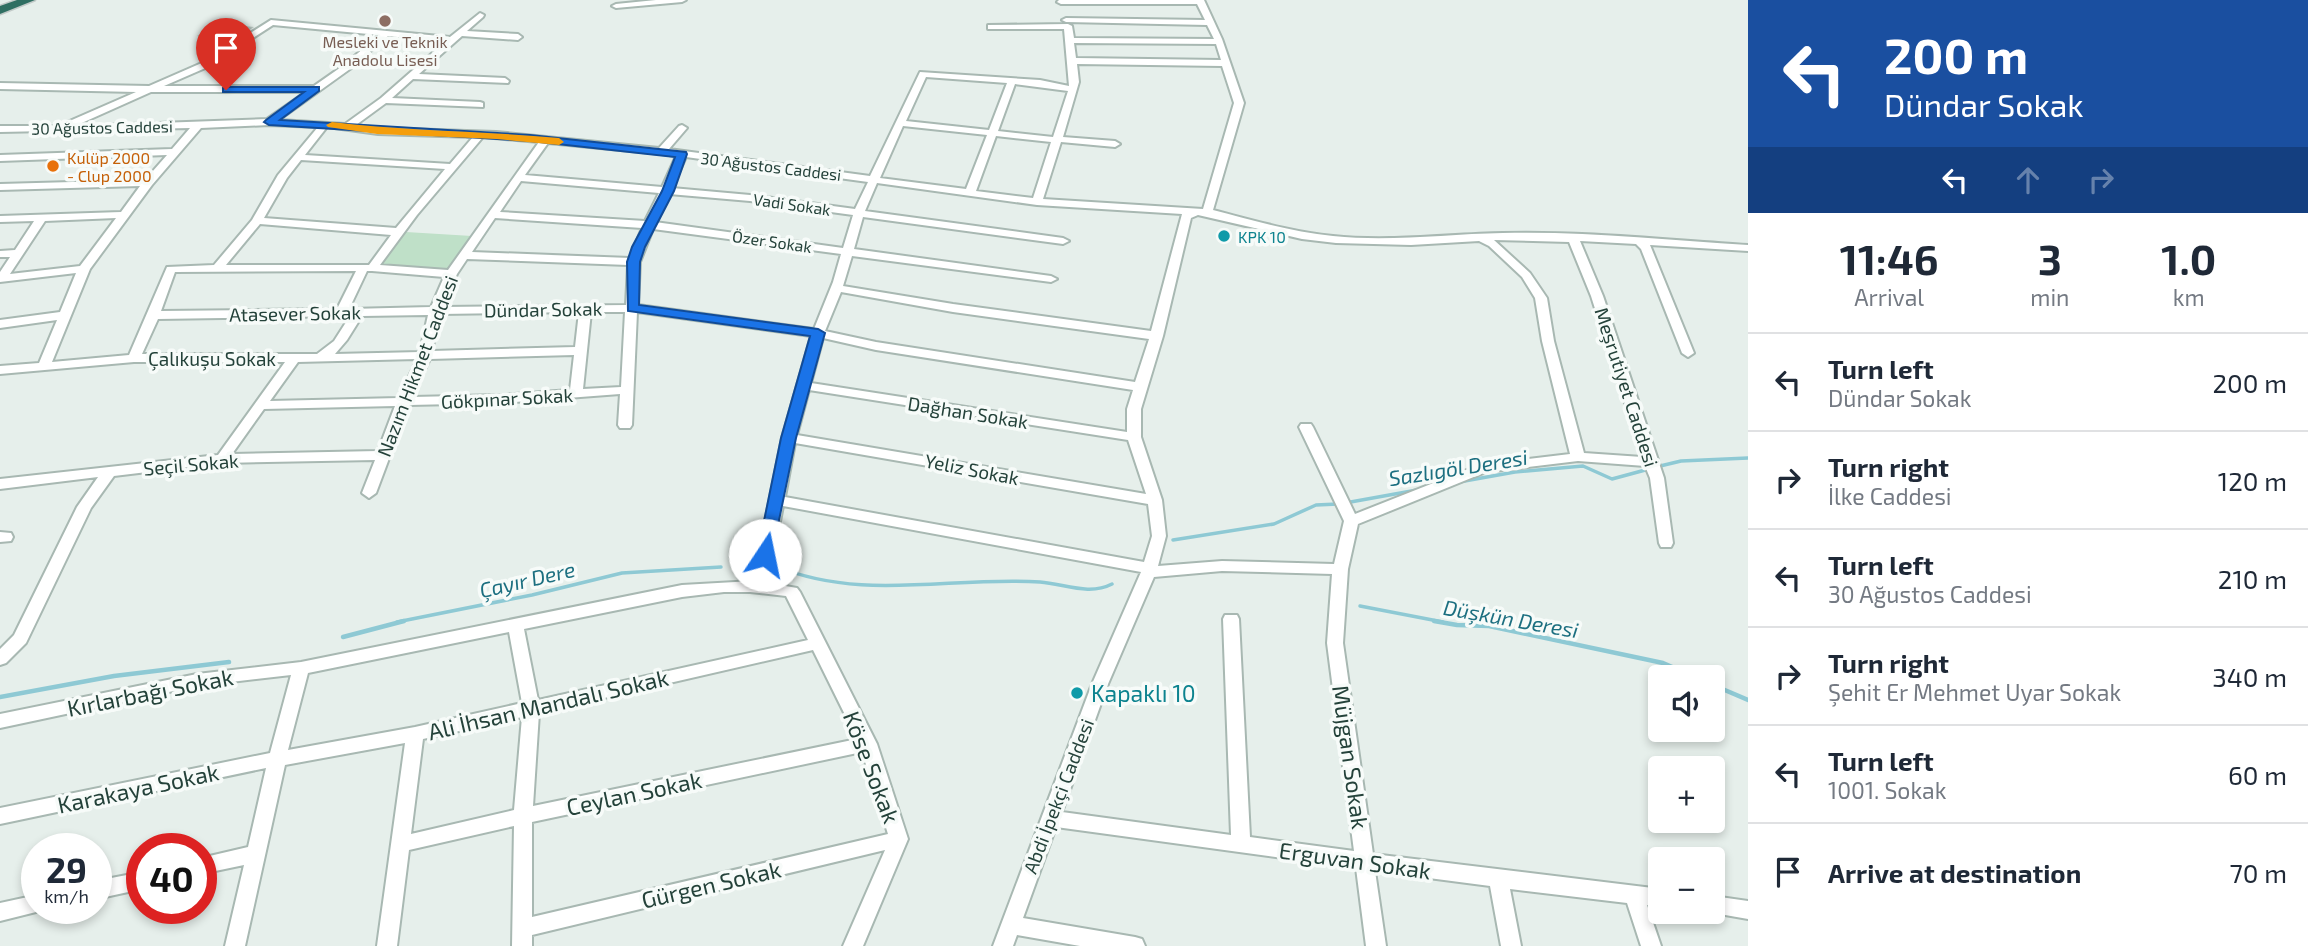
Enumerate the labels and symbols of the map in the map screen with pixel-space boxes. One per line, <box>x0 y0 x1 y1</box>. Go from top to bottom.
marker: Mesleki ve Teknik Anadolu Lisesi <box>377 13 393 29</box>
pin <box>196 18 256 90</box>
place label: Mesleki ve Teknik Anadolu Lisesi <box>322 32 448 69</box>
street label: 30 Ağustos Caddesi <box>31 116 173 138</box>
place label: Kulüp 2000 - Clup 2000 <box>67 148 152 185</box>
street label: 30 Ağustos Caddesi <box>700 148 842 184</box>
marker: Kulüp 2000 - Clup 2000 <box>45 158 61 174</box>
street label: Vadi Sokak <box>752 189 832 219</box>
street label: Özer Sokak <box>731 226 813 256</box>
place label: KPK 10 <box>1238 227 1286 246</box>
marker: KPK 10 <box>1216 228 1232 244</box>
street label: Nazım Hikmet Caddesi <box>372 272 462 460</box>
street label: Dündar Sokak <box>484 296 603 322</box>
street label: Atasever Sokak <box>229 300 361 326</box>
street label: Meşrutiyet Caddesi <box>1589 304 1664 470</box>
street label: Çalıkuşu Sokak <box>148 347 276 371</box>
street label: Gökpınar Sokak <box>440 383 574 413</box>
street label: Dağhan Sokak <box>906 391 1030 433</box>
water label: Sazlıgöl Deresi <box>1387 444 1529 490</box>
street label: Seçil Sokak <box>142 448 240 481</box>
street label: Yeliz Sokak <box>923 449 1021 489</box>
position arrow <box>728 518 802 592</box>
water label: Çayır Dere <box>477 556 578 604</box>
water label: Düşkün Deresi <box>1441 594 1580 644</box>
street label: Kırlarbağı Sokak <box>65 662 236 722</box>
street label: Ali İhsan Mandalı Sokak <box>425 663 671 745</box>
place label: Kapaklı 10 <box>1091 679 1196 707</box>
street label: Müjgan Sokak <box>1327 683 1375 831</box>
marker: Kapaklı 10 <box>1069 685 1085 701</box>
street label: Köse Sokak <box>838 707 906 827</box>
street label: Abdi İpekçi Caddesi <box>1018 715 1099 877</box>
street label: Karakaya Sokak <box>55 757 222 819</box>
street label: Ceylan Sokak <box>564 765 704 821</box>
speed limit sign: 40 <box>126 833 217 924</box>
street label: Erguvan Sokak <box>1277 835 1433 885</box>
street label: Gürgen Sokak <box>639 854 784 914</box>

